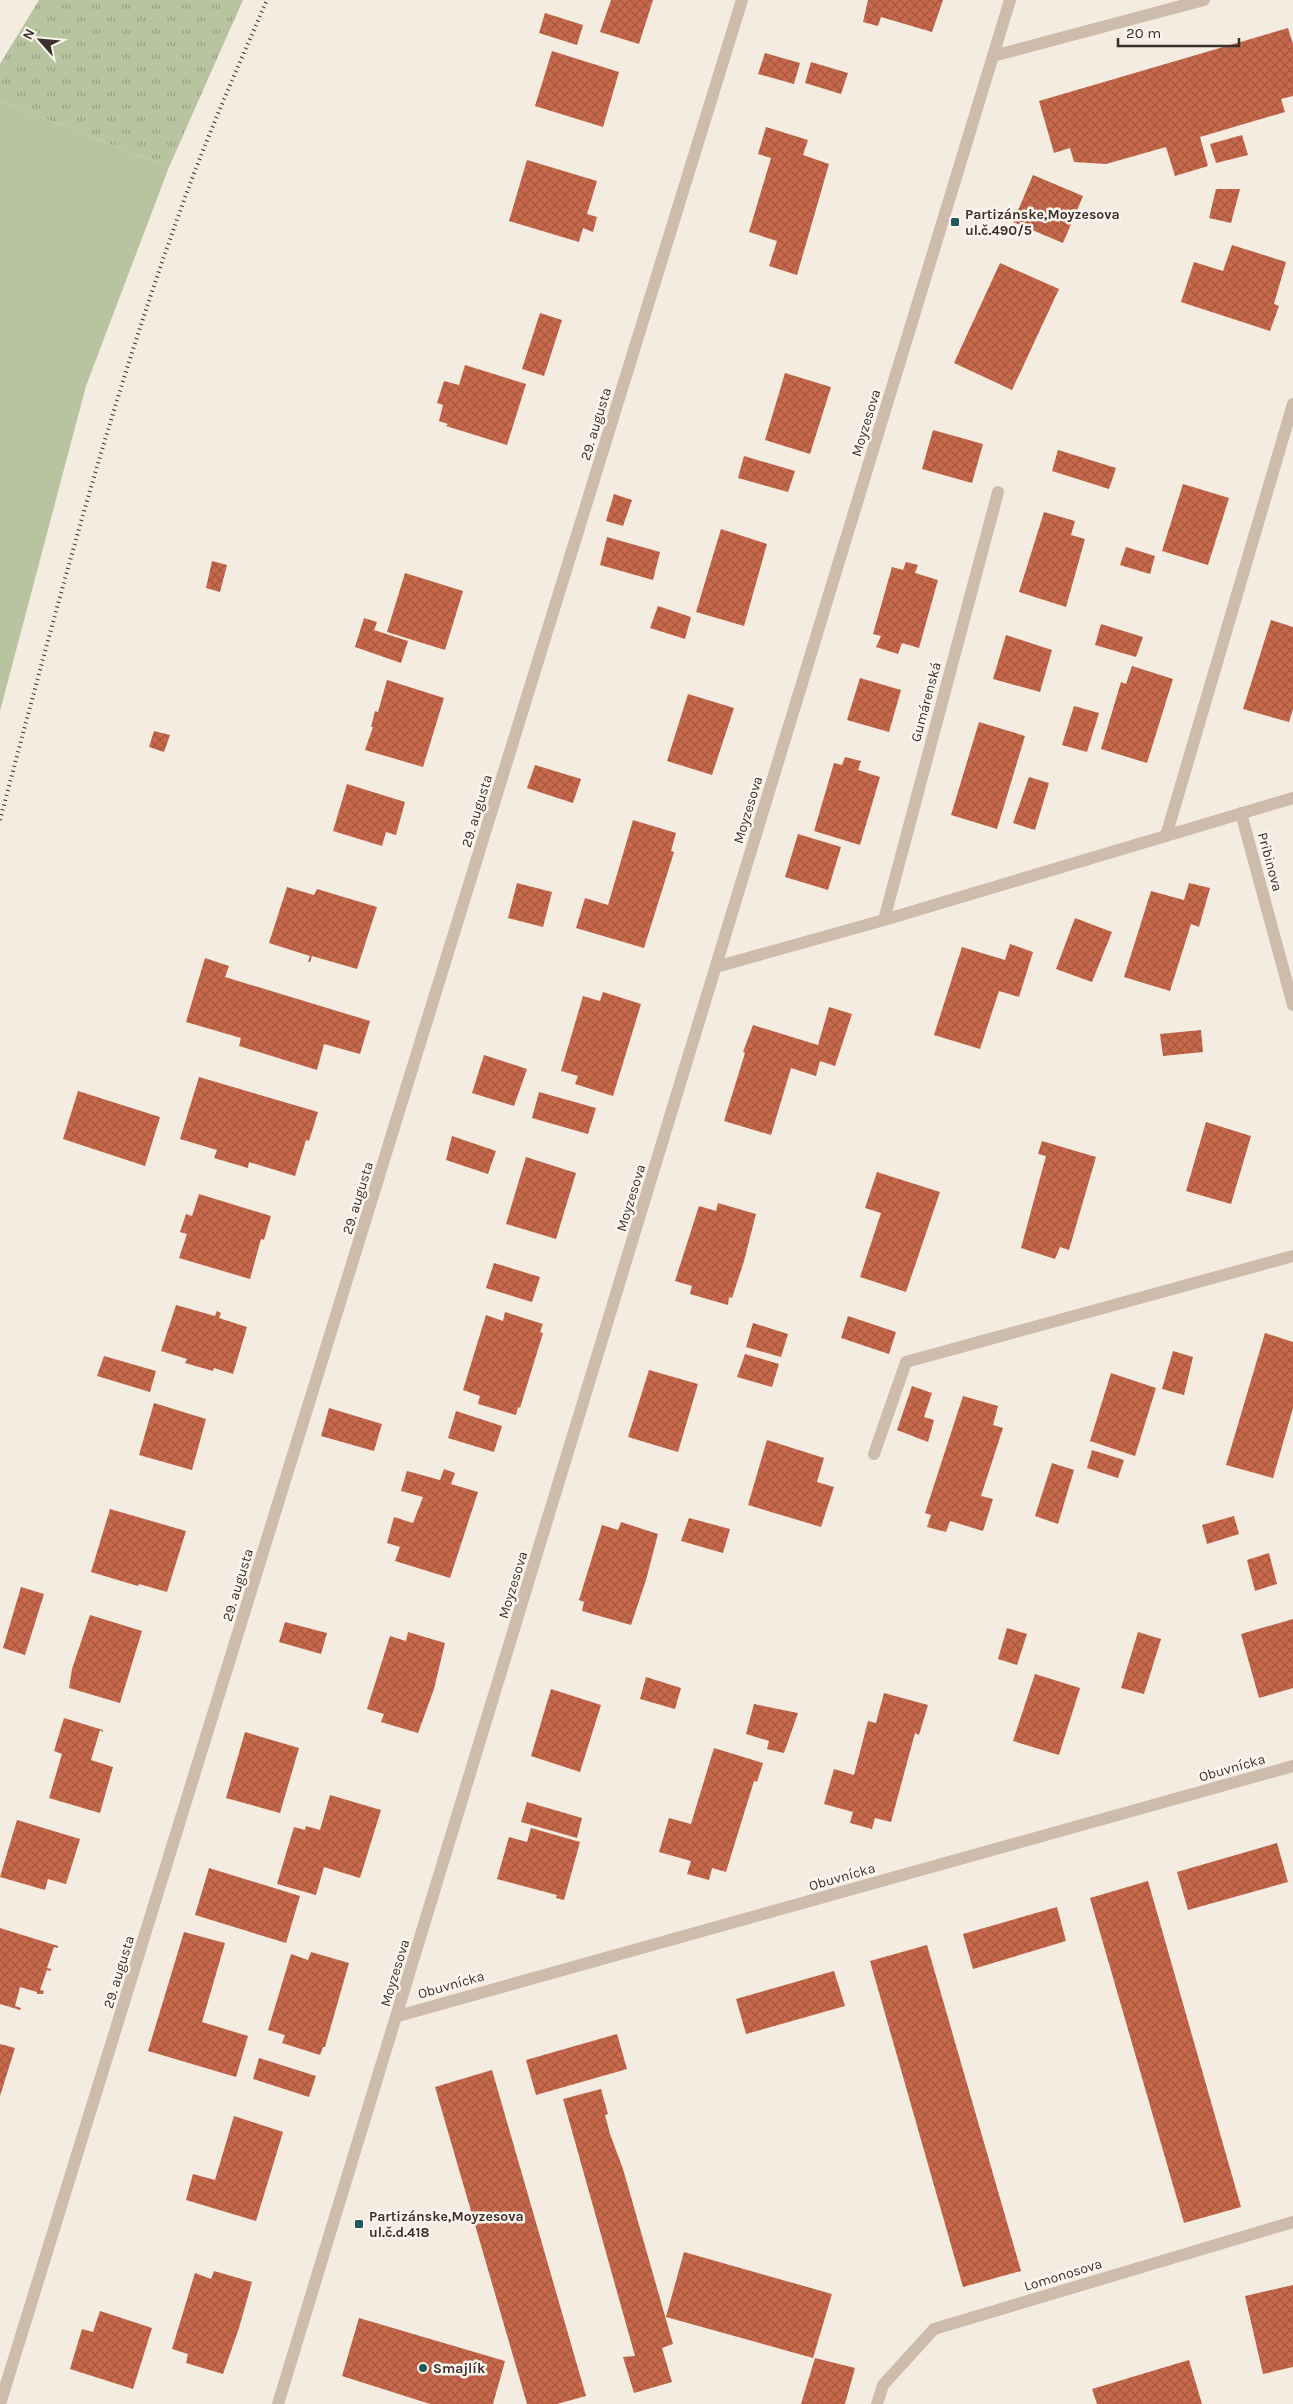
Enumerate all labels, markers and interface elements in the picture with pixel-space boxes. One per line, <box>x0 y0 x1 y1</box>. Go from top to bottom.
north arrow <box>15 15 65 65</box>
scale bar <box>1118 15 1239 47</box>
text: 20 m <box>1126 24 1161 42</box>
text: N <box>19 26 39 43</box>
place label: Partizánske,Moyzesova ul.č.490/5 <box>965 206 1120 239</box>
marker: Partizánske,Moyzesova ul.č.490/5 <box>949 216 961 228</box>
street label: 29. augusta <box>577 386 615 462</box>
street label: Moyzesova <box>848 387 884 459</box>
street label: Gumárenská <box>907 660 945 744</box>
street label: 29. augusta <box>458 773 496 849</box>
street label: Moyzesova <box>730 774 766 846</box>
street label: Pribinova <box>1254 831 1286 893</box>
street label: 29. augusta <box>339 1160 377 1236</box>
street label: Moyzesova <box>613 1162 649 1234</box>
street label: 29. augusta <box>219 1547 257 1623</box>
street label: Moyzesova <box>495 1549 531 1621</box>
street label: Obuvnícka <box>1197 1750 1267 1786</box>
street label: Obuvnícka <box>807 1859 877 1895</box>
street label: 29. augusta <box>100 1934 138 2010</box>
street label: Moyzesova <box>377 1937 413 2009</box>
street label: Obuvnícka <box>416 1967 486 2003</box>
place label: Partizánske,Moyzesova ul.č.d.418 <box>369 2208 524 2241</box>
marker: Partizánske,Moyzesova ul.č.d.418 <box>353 2218 365 2230</box>
street label: Lomonosova <box>1022 2255 1104 2295</box>
place label: Smajlík <box>433 2360 486 2377</box>
marker: Smajlík <box>417 2362 429 2374</box>

